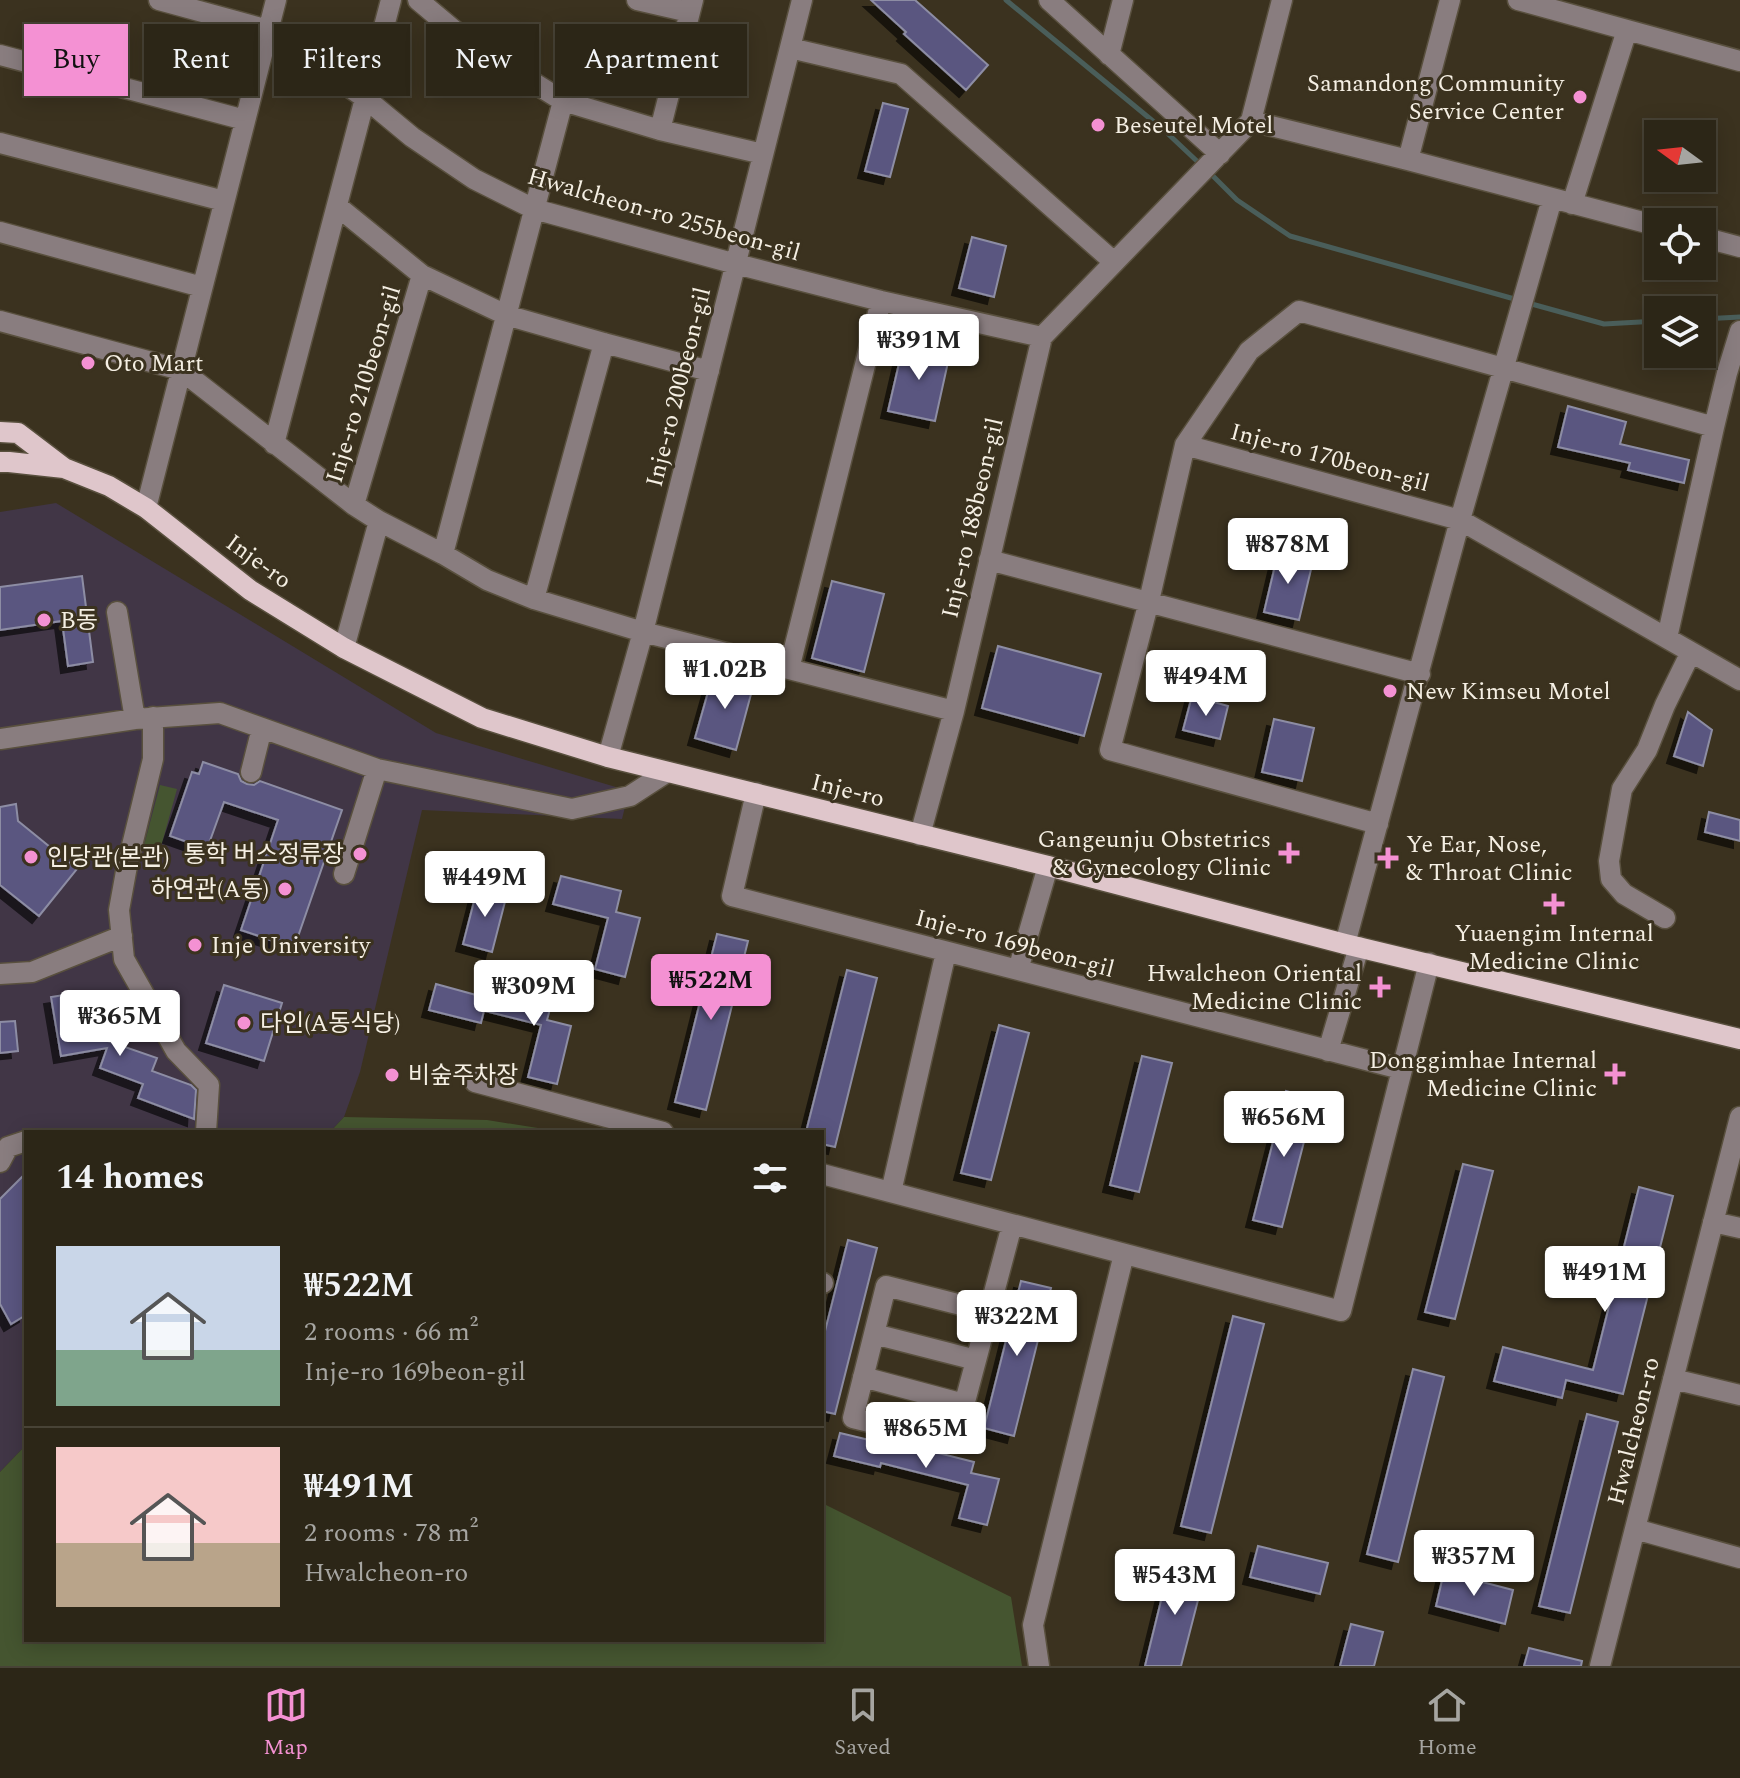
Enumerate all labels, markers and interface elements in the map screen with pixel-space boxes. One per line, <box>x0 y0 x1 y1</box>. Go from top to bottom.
chip: Buy <box>24 24 128 96</box>
chip: Rent <box>144 24 258 96</box>
chip: Filters <box>274 24 410 96</box>
chip: New <box>426 24 539 96</box>
chip: Apartment <box>555 24 747 96</box>
place label: Samandong Community Service Center <box>1307 66 1565 130</box>
marker: Samandong Community Service Center <box>1571 88 1589 106</box>
place label: Beseutel Motel <box>1114 108 1273 144</box>
marker: Beseutel Motel <box>1089 116 1107 134</box>
north arrow <box>1644 120 1716 192</box>
map controls <box>1644 120 1716 368</box>
street label: Hwalcheon-ro 255beon-gil <box>523 159 804 271</box>
button: locate <box>1644 208 1716 280</box>
street label: Inje-ro 210beon-gil <box>317 281 411 488</box>
street label: Inje-ro 200beon-gil <box>637 283 721 491</box>
button: layers <box>1644 296 1716 368</box>
pin: ₩391M <box>863 314 975 382</box>
text: ₩391M <box>877 320 961 360</box>
place label: Oto Mart <box>104 346 204 382</box>
marker: Oto Mart <box>79 354 97 372</box>
street label: Inje-ro 188beon-gil <box>932 414 1014 622</box>
street label: Inje-ro 170beon-gil <box>1226 414 1433 502</box>
pin: ₩878M <box>1232 518 1344 586</box>
text: ₩878M <box>1246 524 1330 564</box>
street label: Inje-ro <box>218 525 299 598</box>
place label: B동 <box>60 603 98 639</box>
marker: B동 <box>35 611 53 629</box>
pin: ₩1.02B <box>660 643 790 711</box>
text: ₩1.02B <box>683 649 767 689</box>
pin: ₩494M <box>1150 650 1262 718</box>
text: ₩494M <box>1164 656 1248 696</box>
place label: New Kimseu Motel <box>1406 674 1611 710</box>
marker: New Kimseu Motel <box>1381 682 1399 700</box>
street label: Inje-ro <box>807 765 888 817</box>
place label: Gangeunju Obstetrics & Gynecology Clinic <box>1038 822 1271 886</box>
place label: Ye Ear, Nose, & Throat Clinic <box>1406 827 1573 891</box>
place label: 통학 버스정류장 <box>183 837 344 873</box>
place label: 인당관(본관) <box>47 840 169 876</box>
marker: Gangeunju Obstetrics & Gynecology Clinic <box>1278 842 1300 864</box>
marker: 통학 버스정류장 <box>351 845 369 863</box>
marker: Ye Ear, Nose, & Throat Clinic <box>1377 847 1399 869</box>
marker: 인당관(본관) <box>22 848 40 866</box>
pin: ₩449M <box>429 851 541 919</box>
text: ₩449M <box>443 857 527 897</box>
place label: 하연관(A동) <box>151 872 269 908</box>
marker: 하연관(A동) <box>276 880 294 898</box>
marker: Yuaengim Internal Medicine Clinic <box>1543 893 1565 915</box>
street label: Inje-ro 169beon-gil <box>911 900 1118 988</box>
place label: Yuaengim Internal Medicine Clinic <box>1454 916 1654 980</box>
place label: Inje University <box>211 928 372 964</box>
marker: Inje University <box>186 936 204 954</box>
pin: ₩522M <box>655 954 767 1022</box>
place label: Hwalcheon Oriental Medicine Clinic <box>1147 956 1362 1020</box>
pin: ₩309M <box>478 960 590 1028</box>
text: ₩522M <box>669 960 753 1000</box>
text: ₩309M <box>492 966 576 1006</box>
marker: Hwalcheon Oriental Medicine Clinic <box>1369 976 1391 998</box>
pin: ₩365M <box>64 990 176 1058</box>
text: ₩365M <box>78 996 162 1036</box>
place label: 다인(A동식당) <box>260 1006 400 1042</box>
marker: 다인(A동식당) <box>235 1014 253 1032</box>
place label: Donggimhae Internal Medicine Clinic <box>1369 1043 1597 1107</box>
place label: 비숲주차장 <box>408 1058 518 1094</box>
marker: Donggimhae Internal Medicine Clinic <box>1604 1063 1626 1085</box>
marker: 비숲주차장 <box>383 1066 401 1084</box>
pin: ₩656M <box>1228 1091 1340 1159</box>
text: ₩656M <box>1242 1097 1326 1137</box>
text: 14 homes <box>56 1152 205 1204</box>
icon: filters <box>748 1156 792 1200</box>
pin: ₩491M <box>1549 1246 1661 1314</box>
text: ₩491M <box>1563 1252 1647 1292</box>
text: ₩522M <box>304 1260 414 1312</box>
icon: home <box>120 1278 216 1374</box>
pin: ₩322M <box>961 1290 1073 1358</box>
text: ₩322M <box>975 1296 1059 1336</box>
text: 2 rooms · 66 m² <box>304 1312 478 1352</box>
text: Inje-ro 169beon-gil <box>304 1352 526 1392</box>
street label: Hwalcheon-ro <box>1598 1353 1670 1509</box>
pin: ₩865M <box>870 1402 982 1470</box>
text: ₩865M <box>884 1408 968 1448</box>
text: ₩491M <box>304 1461 414 1513</box>
icon: home <box>120 1479 216 1575</box>
text: 2 rooms · 78 m² <box>304 1513 478 1553</box>
pin: ₩357M <box>1418 1530 1530 1598</box>
text: ₩357M <box>1432 1536 1516 1576</box>
pin: ₩543M <box>1119 1549 1231 1617</box>
text: Hwalcheon-ro <box>304 1553 468 1593</box>
text: ₩543M <box>1133 1555 1217 1595</box>
tab: Map <box>263 1683 308 1764</box>
tab: Saved <box>834 1683 891 1764</box>
tab: Home <box>1417 1683 1477 1764</box>

